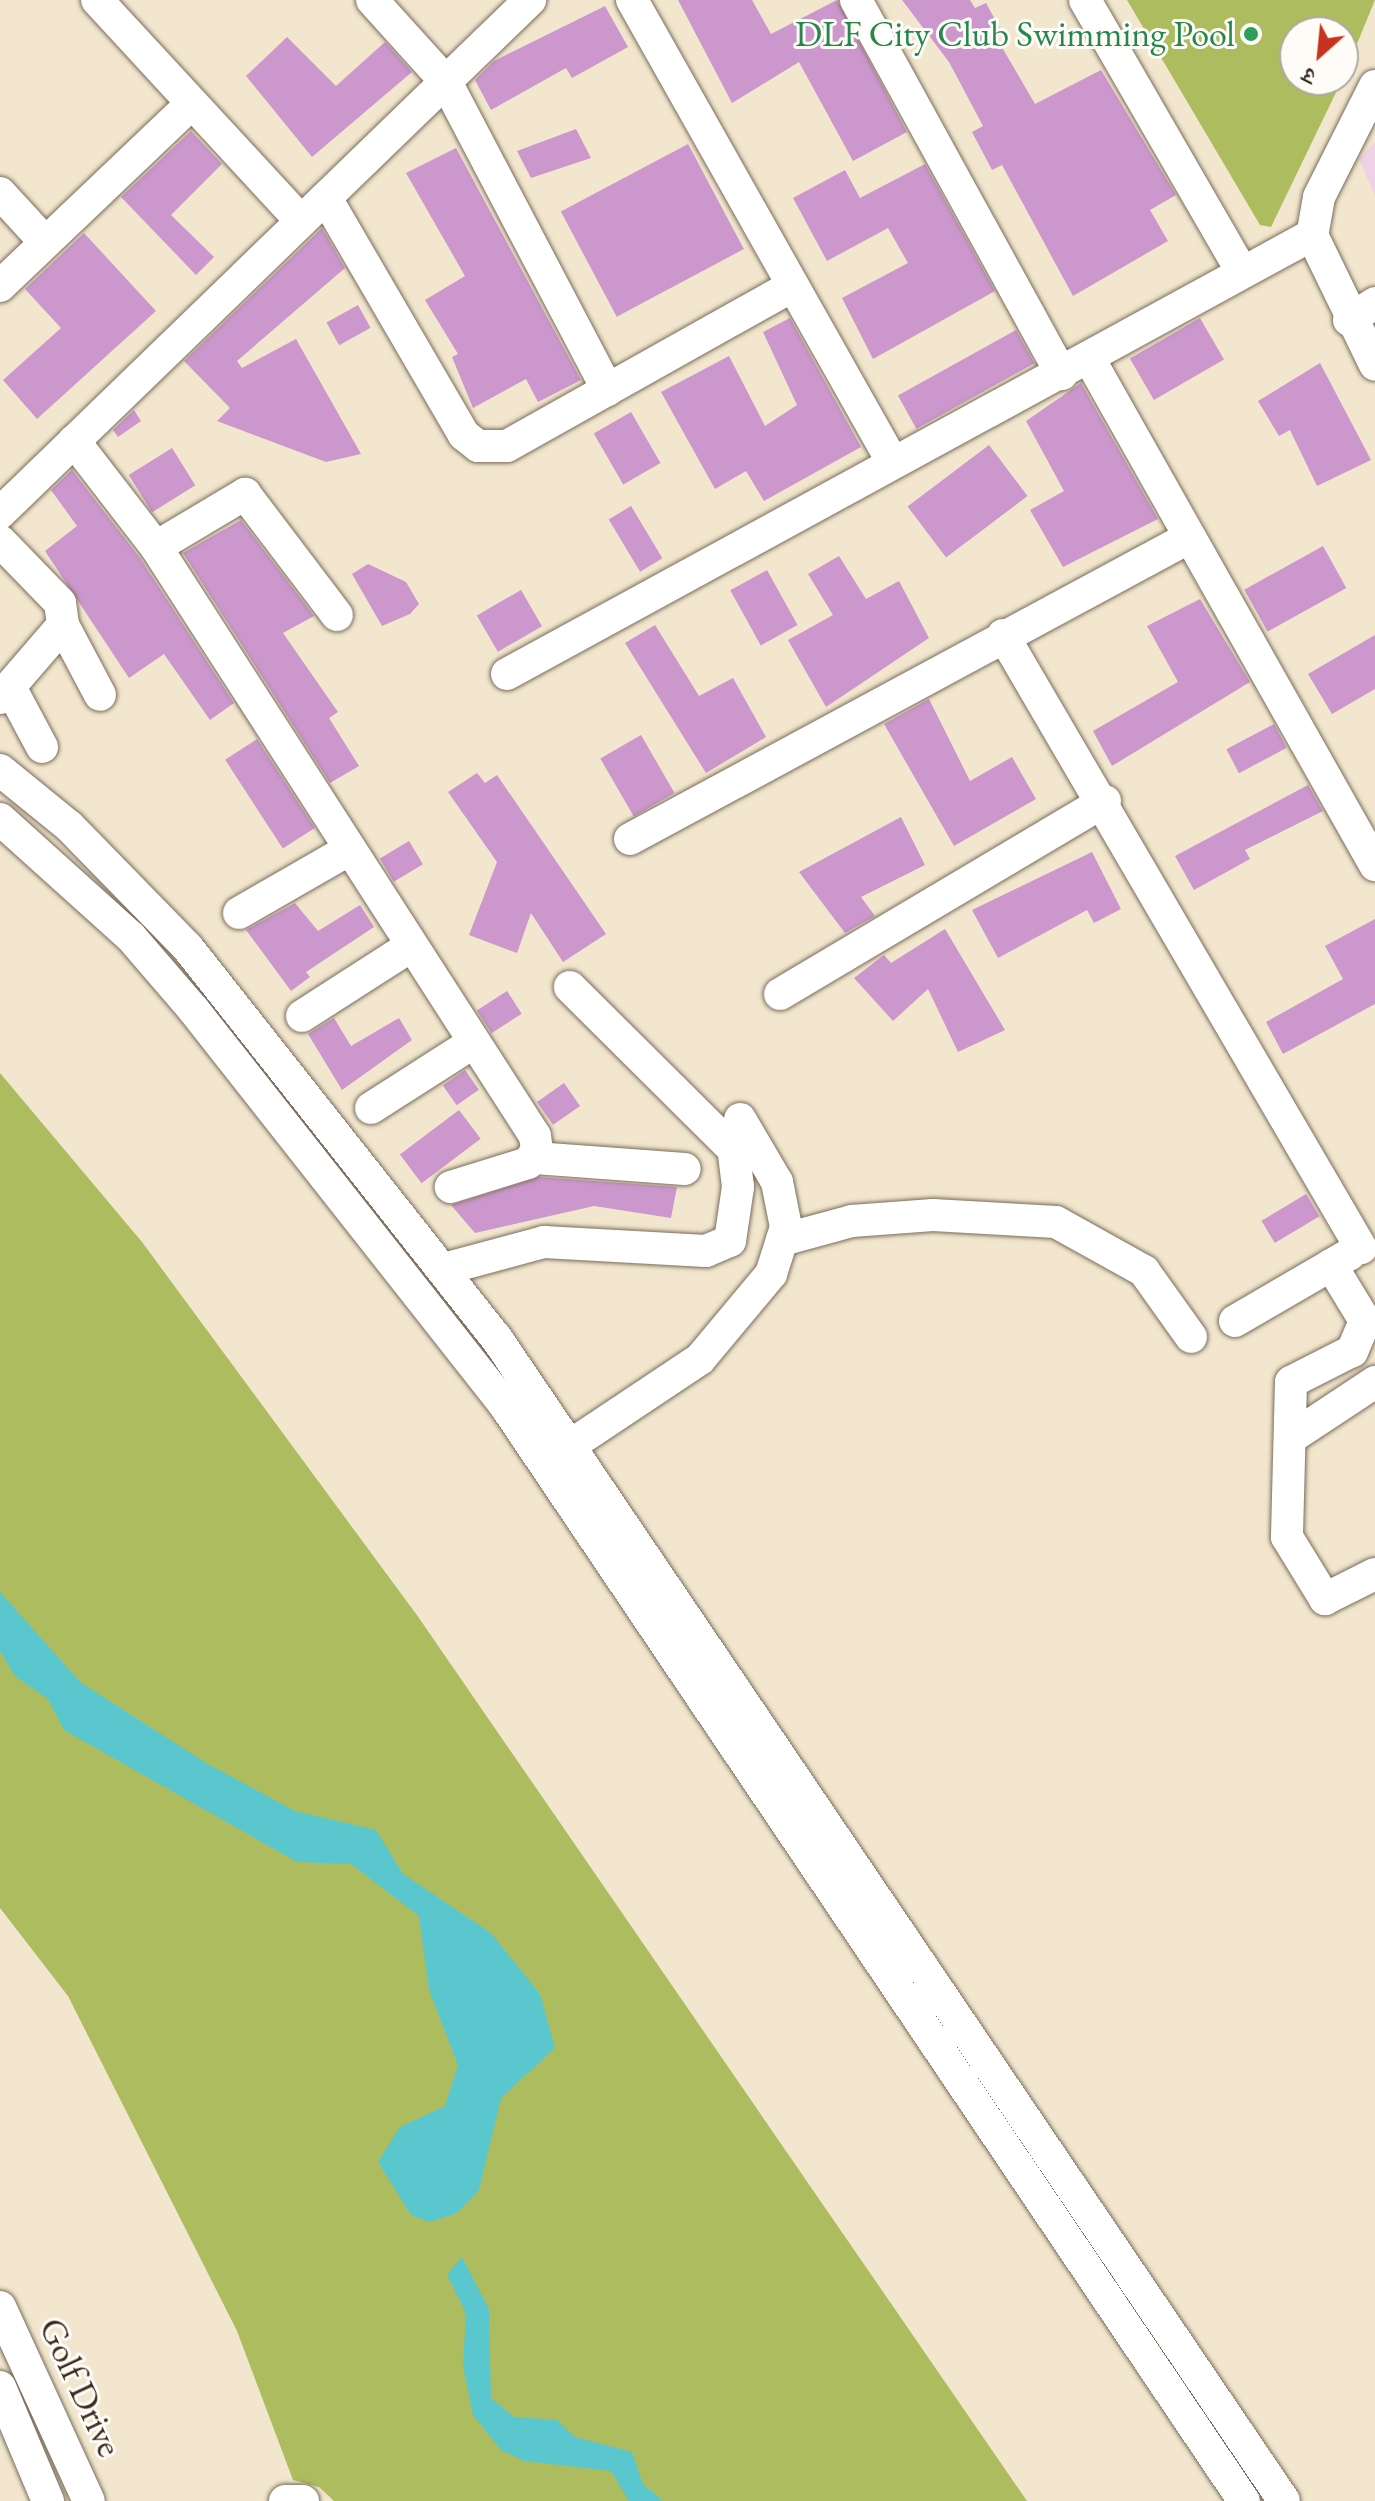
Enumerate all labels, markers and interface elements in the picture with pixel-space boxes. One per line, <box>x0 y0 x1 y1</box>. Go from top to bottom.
place label: DLF City Club Swimming Pool <box>795 12 1235 56</box>
north arrow <box>1279 16 1359 96</box>
marker: DLF City Club Swimming Pool <box>1242 25 1260 43</box>
text: उ <box>1297 61 1320 92</box>
street label: Golf Drive <box>30 2311 132 2463</box>

